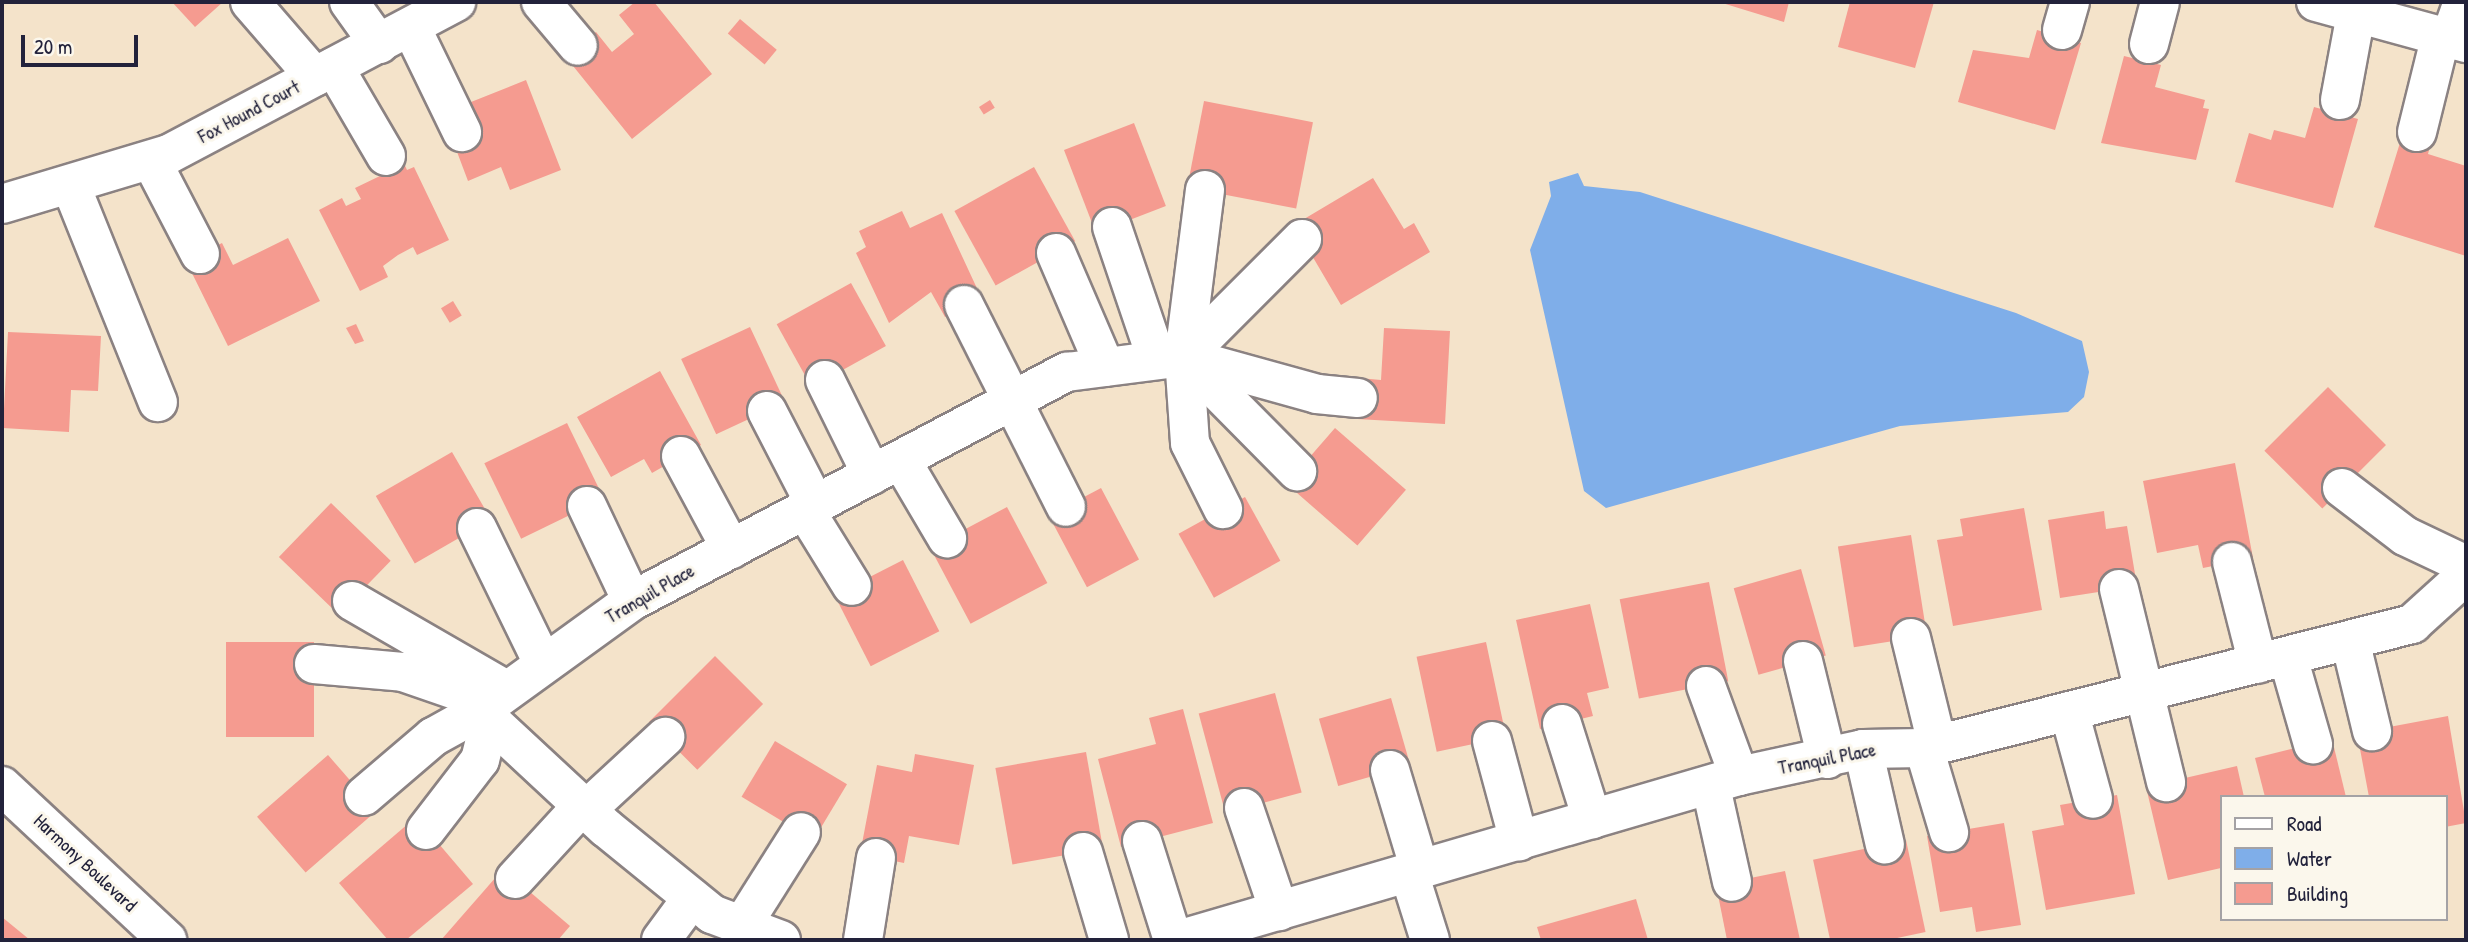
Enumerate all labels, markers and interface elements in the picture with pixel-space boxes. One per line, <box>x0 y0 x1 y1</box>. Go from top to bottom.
scale bar <box>24 21 142 65</box>
text: 20 m <box>34 32 72 61</box>
street label: Fox Hound Court <box>194 76 304 148</box>
street label: Tranquil Place <box>601 559 699 629</box>
street label: Tranquil Place <box>1776 738 1878 780</box>
legend <box>2220 795 2447 921</box>
street label: Harmony Boulevard <box>29 809 141 917</box>
text: Road <box>2287 809 2321 838</box>
text: Water <box>2287 844 2332 873</box>
text: Building <box>2287 879 2348 908</box>

